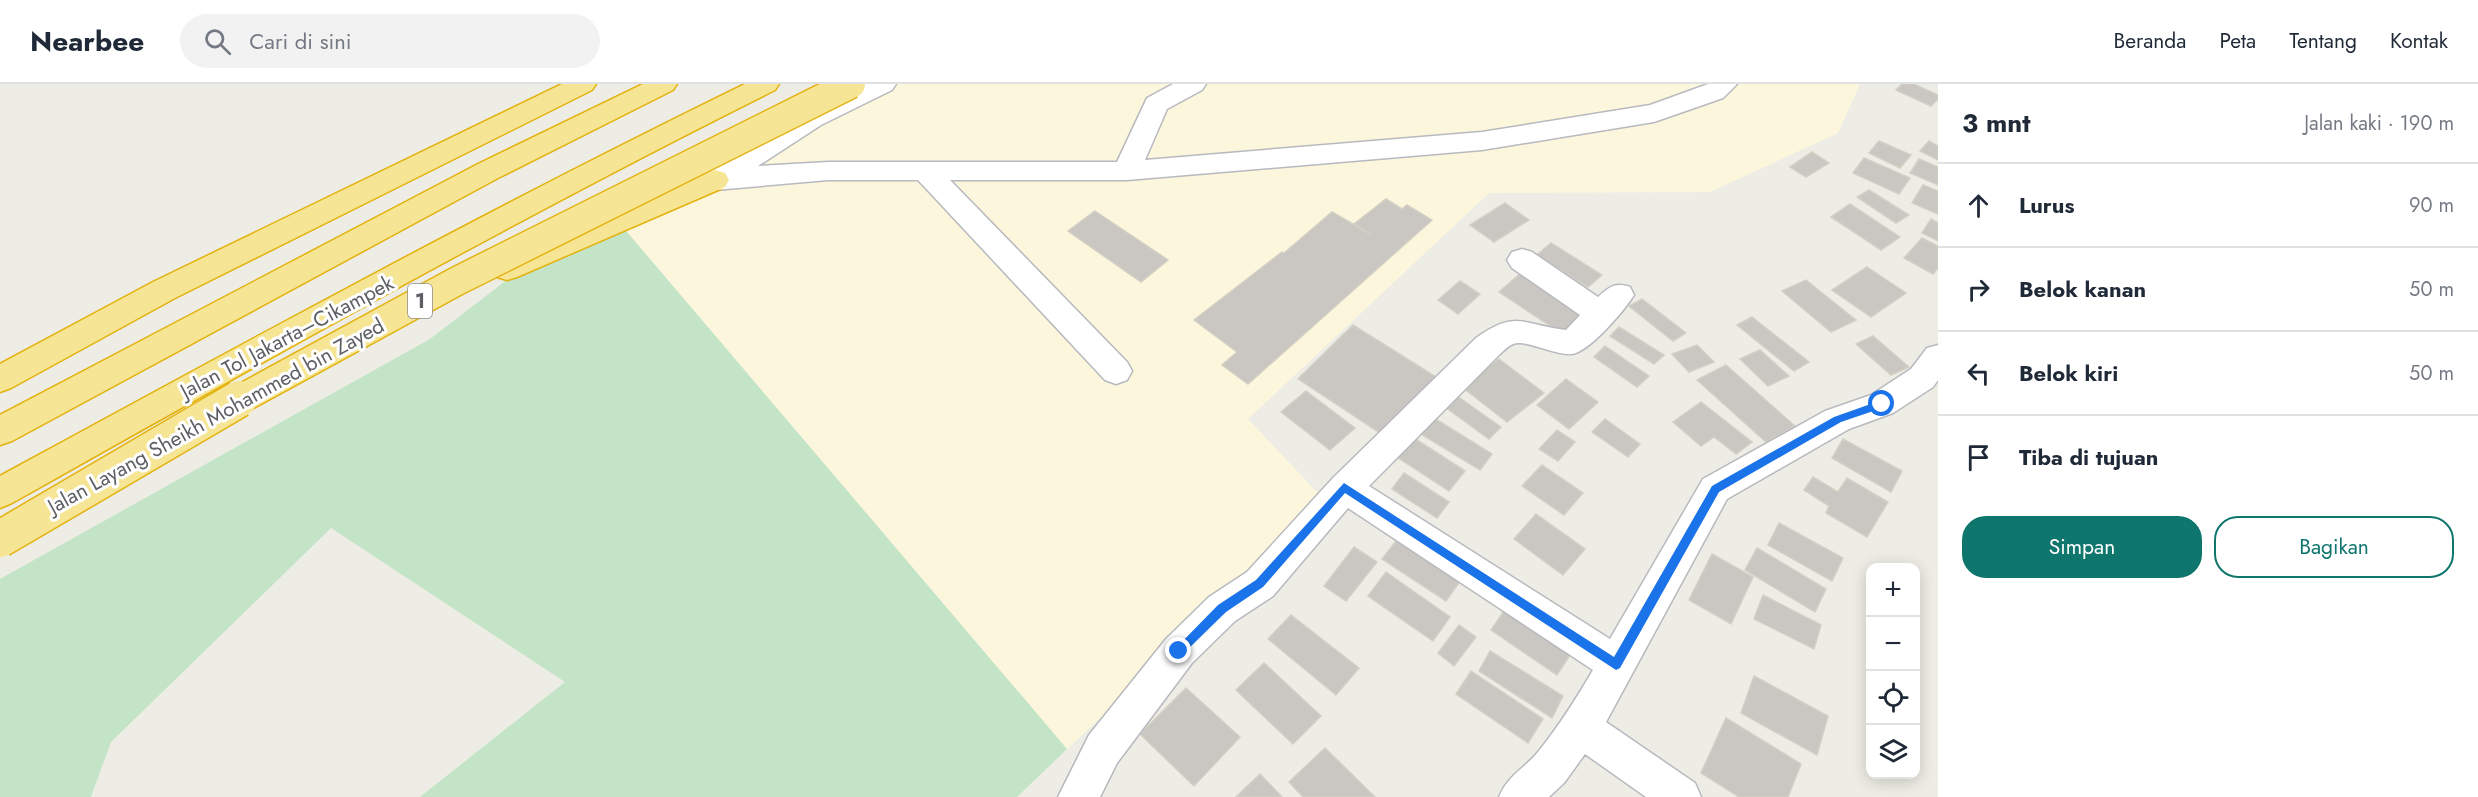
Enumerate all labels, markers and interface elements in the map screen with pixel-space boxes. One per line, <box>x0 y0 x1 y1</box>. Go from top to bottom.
search box <box>180 14 600 68</box>
text: Nearbee <box>30 21 144 62</box>
icon: search <box>201 25 234 58</box>
text: Cari di sini <box>249 25 351 57</box>
text: Beranda <box>2113 26 2186 56</box>
text: Peta <box>2219 26 2256 56</box>
text: Tentang <box>2289 26 2357 56</box>
text: Kontak <box>2390 26 2448 56</box>
text: 3 mnt <box>1962 104 2030 142</box>
text: Jalan kaki · 190 m <box>2304 109 2454 138</box>
icon: ahead <box>1962 189 1995 222</box>
text: Lurus <box>2019 189 2075 221</box>
text: 90 m <box>2409 191 2454 220</box>
street label: Jalan Tol Jakarta–Cikampek <box>172 268 400 407</box>
icon: right <box>1962 273 1995 306</box>
text: Belok kanan <box>2019 273 2146 305</box>
text: 50 m <box>2409 275 2454 304</box>
road number: 1 <box>408 284 432 318</box>
street label: Jalan Layang Sheikh Mohammed bin Zayed <box>40 311 390 523</box>
icon: left <box>1962 357 1995 390</box>
text: Belok kiri <box>2019 357 2118 389</box>
text: 50 m <box>2409 359 2454 388</box>
route start <box>1868 390 1894 416</box>
icon: arrive <box>1962 441 1995 474</box>
text: Tiba di tujuan <box>2019 441 2158 473</box>
button: Simpan <box>1962 516 2202 578</box>
button: Bagikan <box>2214 516 2454 578</box>
map controls <box>1866 563 1920 779</box>
button: + <box>1866 563 1920 617</box>
button: − <box>1866 617 1920 671</box>
route end <box>1165 637 1191 663</box>
button: locate <box>1866 671 1920 725</box>
button: layers <box>1866 725 1920 779</box>

